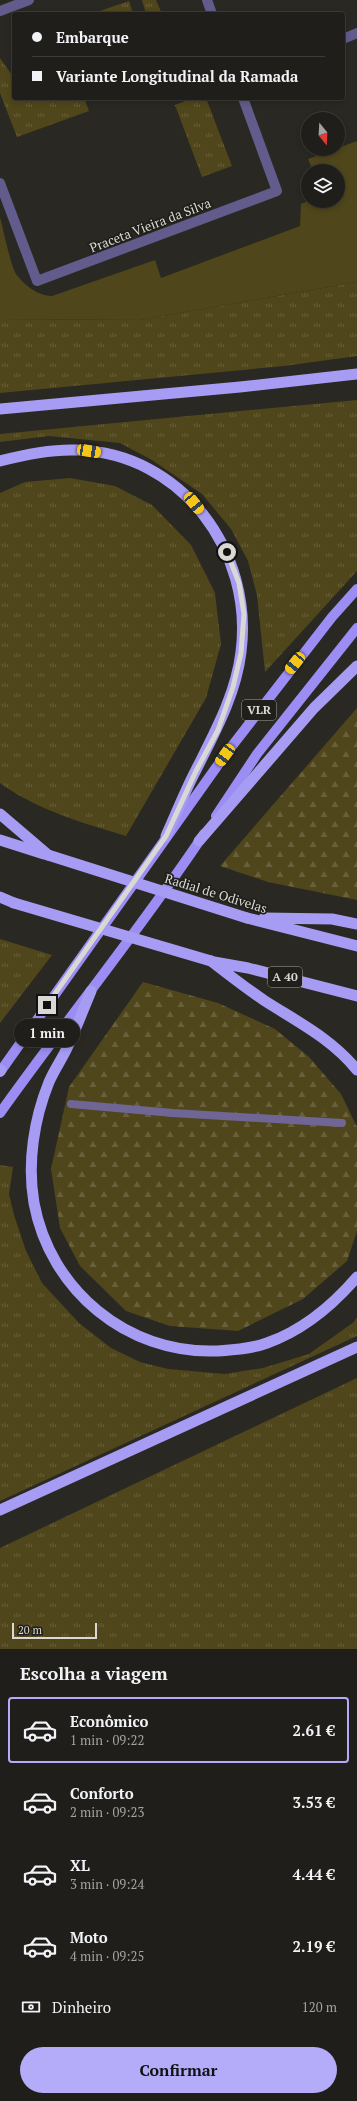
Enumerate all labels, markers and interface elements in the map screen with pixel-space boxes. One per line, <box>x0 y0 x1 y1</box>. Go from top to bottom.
text: Embarque <box>56 27 129 47</box>
text: Variante Longitudinal da Ramada <box>56 66 298 86</box>
north arrow <box>301 112 345 156</box>
map controls <box>301 112 345 208</box>
button: layers <box>301 164 345 208</box>
street label: Praceta Vieira da Silva <box>87 193 214 256</box>
car <box>76 443 102 459</box>
car <box>182 490 206 516</box>
route start <box>218 543 236 561</box>
car <box>283 650 307 676</box>
road number: VLR <box>242 700 276 720</box>
car <box>213 742 237 768</box>
street label: Radial de Odivelas <box>163 869 269 917</box>
road number: A 40 <box>268 967 302 987</box>
route end <box>38 996 56 1014</box>
callout: 1 min <box>14 1019 80 1047</box>
text: 1 min <box>29 1024 65 1042</box>
scale bar <box>12 1621 97 1640</box>
text: 20 m <box>18 1623 42 1637</box>
text: Escolha a viagem <box>20 1661 168 1685</box>
text: Econômico <box>70 1711 148 1731</box>
icon: car <box>22 1712 58 1748</box>
text: 2.61 € <box>293 1720 335 1740</box>
text: 1 min · 09:22 <box>70 1731 144 1749</box>
text: Conforto <box>70 1783 134 1803</box>
icon: car <box>22 1784 58 1820</box>
text: 3.53 € <box>293 1792 335 1812</box>
text: 2 min · 09:23 <box>70 1803 144 1821</box>
text: XL <box>70 1855 90 1875</box>
icon: car <box>22 1856 58 1892</box>
text: 4.44 € <box>293 1864 335 1884</box>
text: 3 min · 09:24 <box>70 1875 144 1893</box>
text: Moto <box>70 1927 108 1947</box>
icon: car <box>22 1928 58 1964</box>
text: 2.19 € <box>293 1936 335 1956</box>
text: 4 min · 09:25 <box>70 1947 144 1965</box>
icon: cash <box>20 1996 42 2018</box>
text: Dinheiro <box>52 1997 111 2017</box>
text: 120 m <box>302 1998 337 2016</box>
button: Confirmar <box>20 2047 337 2093</box>

